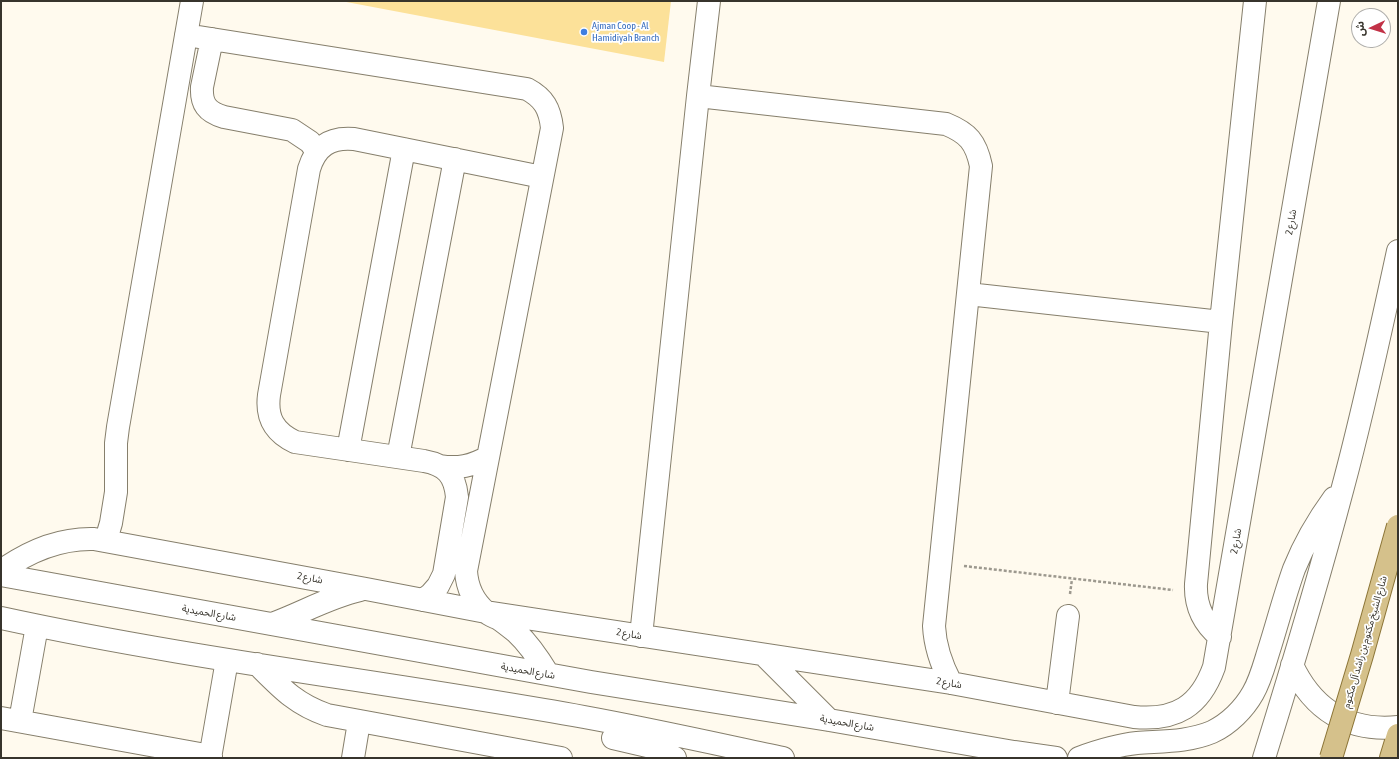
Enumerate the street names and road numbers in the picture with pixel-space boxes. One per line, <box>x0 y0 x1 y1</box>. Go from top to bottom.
street label: شارع 2 <box>1283 208 1299 236</box>
street label: شارع 2 <box>1228 527 1244 555</box>
street label: شارع 2 <box>296 570 324 586</box>
street label: شارع الشيخ مكتوم بن راشد آل مكتوم <box>1340 575 1390 709</box>
street label: شارع الحميدية <box>181 602 237 624</box>
street label: شارع 2 <box>615 626 643 642</box>
street label: شارع الحميدية <box>500 660 556 682</box>
street label: شارع 2 <box>935 675 963 691</box>
street label: شارع الحميدية <box>819 712 875 734</box>

